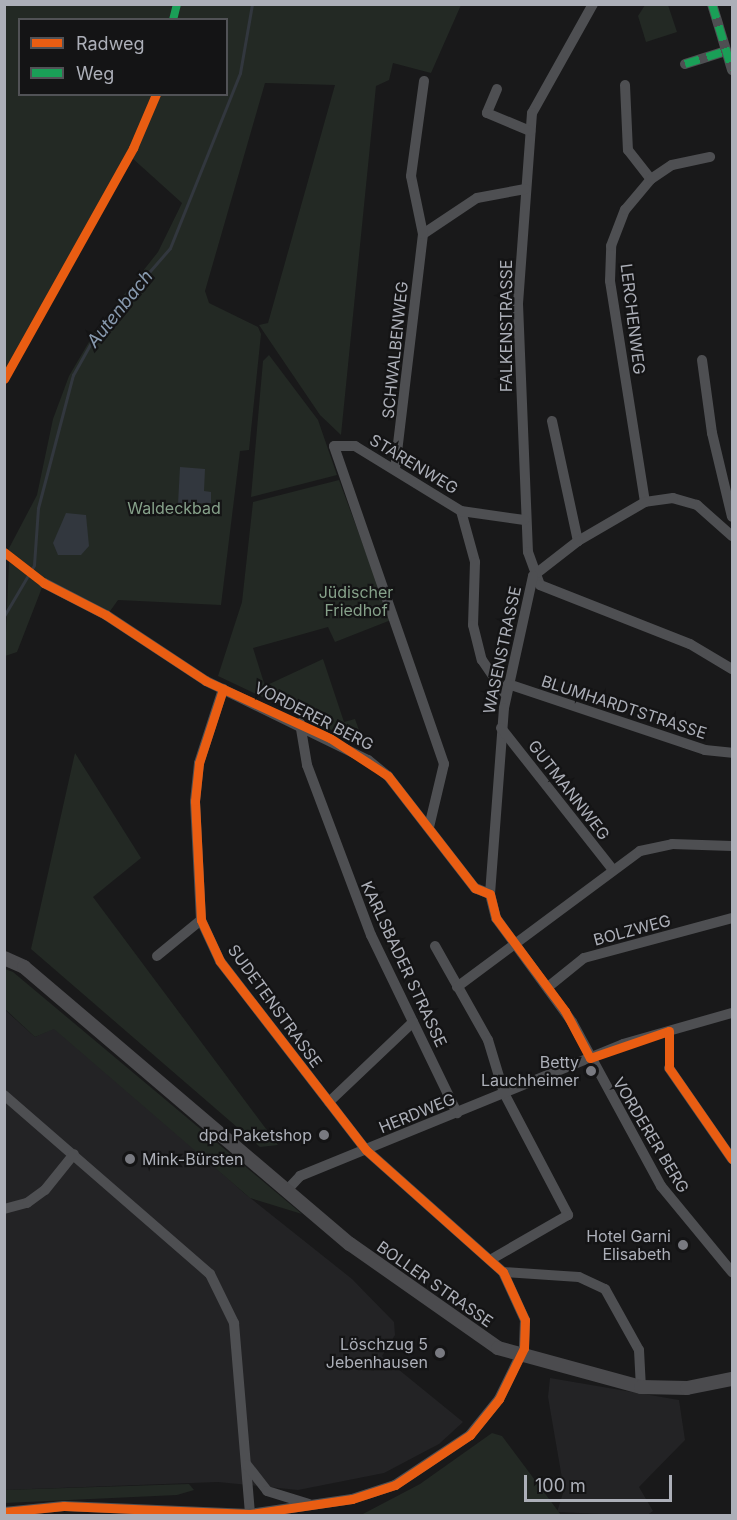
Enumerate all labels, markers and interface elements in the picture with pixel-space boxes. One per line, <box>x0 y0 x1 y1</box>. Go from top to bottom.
legend <box>18 18 228 96</box>
text: Radweg <box>76 33 145 54</box>
text: Weg <box>76 63 114 84</box>
street label: FALKENSTRASSE <box>496 260 516 392</box>
street label: LERCHENWEG <box>617 262 649 376</box>
water label: Autenbach <box>82 266 158 352</box>
street label: SCHWALBENWEG <box>378 280 412 420</box>
street label: STARENWEG <box>366 430 462 498</box>
park label: Waldeckbad <box>127 498 221 518</box>
park label: Jüdischer Friedhof <box>319 582 393 620</box>
street label: WASENSTRASSE <box>479 584 525 716</box>
street label: BLUMHARDTSTRASSE <box>539 671 709 743</box>
street label: VORDERER BERG <box>251 678 377 754</box>
street label: GUTMANNWEG <box>524 736 614 844</box>
street label: KARLSBADER STRASSE <box>357 878 451 1050</box>
street label: BOLZWEG <box>591 910 673 950</box>
street label: SUDETENSTRASSE <box>224 941 326 1071</box>
place label: Betty Lauchheimer <box>481 1052 579 1090</box>
marker: Betty Lauchheimer <box>584 1064 598 1078</box>
street label: VORDERER BERG <box>609 1074 693 1196</box>
street label: HERDWEG <box>376 1089 458 1137</box>
place label: dpd Paketshop <box>199 1125 312 1145</box>
marker: dpd Paketshop <box>317 1128 331 1142</box>
place label: Mink-Bürsten <box>142 1149 243 1169</box>
marker: Mink-Bürsten <box>123 1152 137 1166</box>
place label: Hotel Garni Elisabeth <box>586 1226 671 1264</box>
street label: BOLLER STRASSE <box>373 1237 497 1331</box>
marker: Hotel Garni Elisabeth <box>676 1238 690 1252</box>
place label: Löschzug 5 Jebenhausen <box>326 1334 428 1372</box>
marker: Löschzug 5 Jebenhausen <box>433 1346 447 1360</box>
scale bar <box>527 1463 676 1501</box>
text: 100 m <box>535 1475 586 1496</box>

